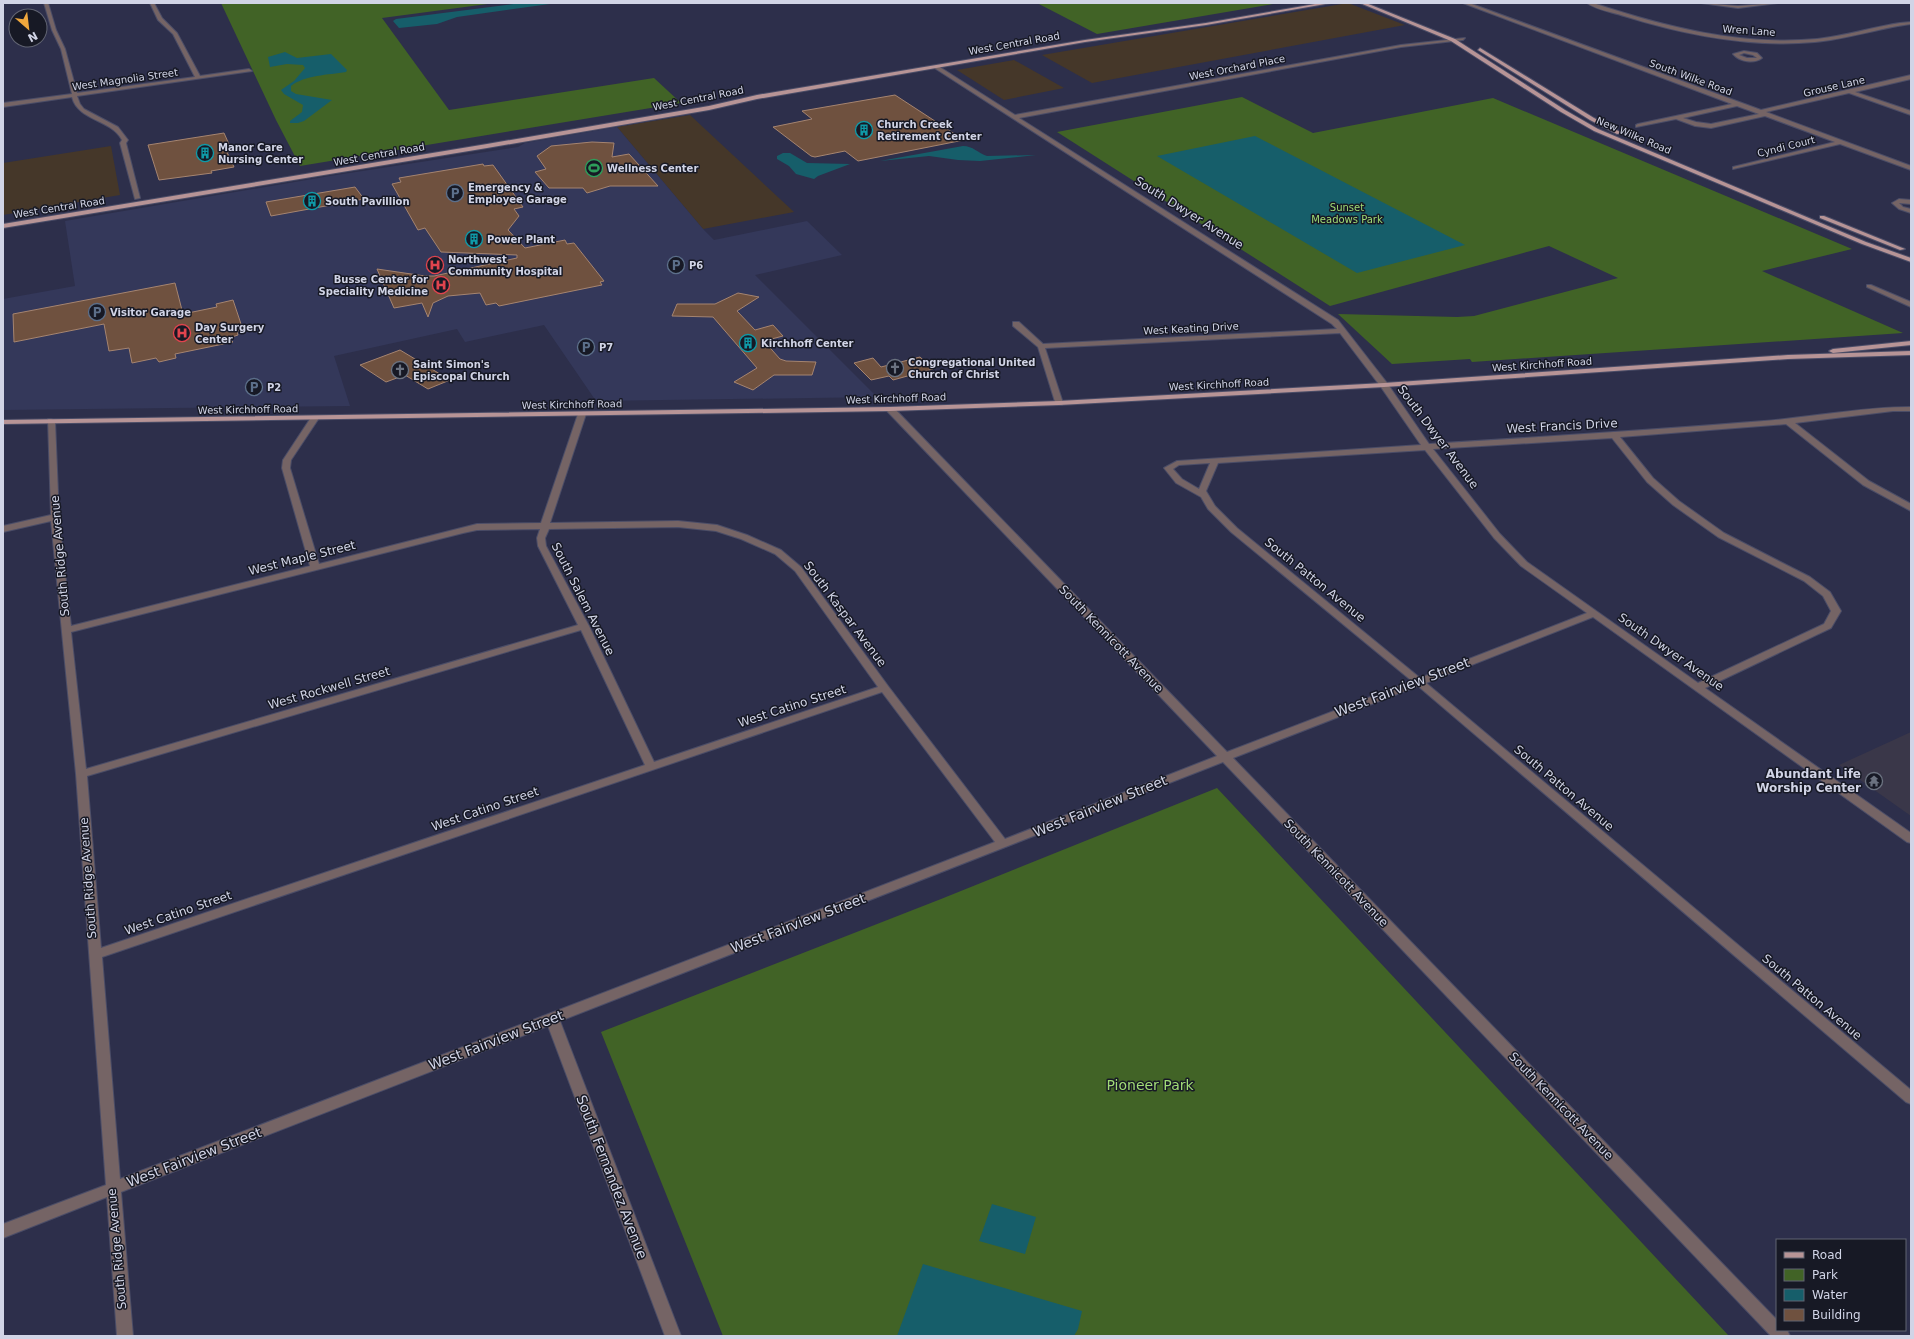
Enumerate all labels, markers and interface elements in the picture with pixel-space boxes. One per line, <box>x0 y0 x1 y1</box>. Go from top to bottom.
north arrow <box>8 8 48 48</box>
street label: Wren Lane <box>1722 23 1776 38</box>
text: N <box>25 28 40 44</box>
street label: West Central Road <box>968 30 1061 57</box>
street label: West Orchard Place <box>1188 53 1286 82</box>
street label: South Wilke Road <box>1648 57 1734 98</box>
street label: West Magnolia Street <box>72 67 179 92</box>
street label: Grouse Lane <box>1802 74 1866 99</box>
street label: West Central Road <box>652 84 745 113</box>
street label: New Wilke Road <box>1595 115 1673 156</box>
place label: Church Creek Retirement Center <box>877 119 982 142</box>
building icon: Church Creek Retirement Center <box>854 120 874 140</box>
street label: Cyndi Court <box>1756 134 1816 159</box>
street label: West Central Road <box>333 141 426 168</box>
place label: Manor Care Nursing Center <box>218 142 303 165</box>
building icon: Manor Care Nursing Center <box>195 143 215 163</box>
sports icon: Wellness Center <box>584 158 604 178</box>
place label: Wellness Center <box>607 163 698 174</box>
street label: South Dwyer Avenue <box>1132 174 1246 252</box>
place label: Emergency & Employee Garage <box>468 182 567 205</box>
parking icon: Emergency & Employee Garage <box>445 183 465 203</box>
building icon: South Pavillion <box>302 191 322 211</box>
street label: West Central Road <box>13 195 106 220</box>
place label: South Pavillion <box>325 196 410 207</box>
park label: Sunset Meadows Park <box>1311 202 1383 225</box>
building icon: Power Plant <box>464 229 484 249</box>
place label: Power Plant <box>487 234 555 245</box>
place label: Northwest Community Hospital <box>448 254 562 277</box>
hospital icon: Northwest Community Hospital <box>425 255 445 275</box>
parking icon: P6 <box>666 255 686 275</box>
place label: P6 <box>689 260 703 271</box>
place label: Busse Center for Speciality Medicine <box>319 274 428 297</box>
hospital icon: Busse Center for Speciality Medicine <box>431 275 451 295</box>
parking icon: Visitor Garage <box>87 302 107 322</box>
place label: Visitor Garage <box>110 307 191 318</box>
street label: West Keating Drive <box>1143 321 1239 336</box>
place label: Day Surgery Center <box>195 322 265 345</box>
hospital icon: Day Surgery Center <box>172 323 192 343</box>
building icon: Kirchhoff Center <box>738 333 758 353</box>
parking icon: P7 <box>576 337 596 357</box>
place label: Kirchhoff Center <box>761 338 854 349</box>
place label: P7 <box>599 342 613 353</box>
street label: West Kirchhoff Road <box>1492 356 1593 373</box>
place label: Congregational United Church of Christ <box>908 357 1035 380</box>
church icon: Congregational United Church of Christ <box>885 358 905 378</box>
place label: Saint Simon's Episcopal Church <box>413 359 510 382</box>
church icon: Saint Simon's Episcopal Church <box>390 360 410 380</box>
street label: West Kirchhoff Road <box>1169 376 1269 393</box>
parking icon: P2 <box>244 377 264 397</box>
place label: P2 <box>267 382 281 393</box>
street label: South Dwyer Avenue <box>1395 383 1481 491</box>
street label: West Kirchhoff Road <box>846 391 946 406</box>
street label: West Kirchhoff Road <box>522 398 622 411</box>
street label: West Kirchhoff Road <box>198 403 298 416</box>
street label: West Francis Drive <box>1506 416 1618 436</box>
street label: South Ridge Avenue <box>48 495 72 617</box>
street label: South Patton Avenue <box>1262 535 1368 625</box>
street label: West Maple Street <box>247 538 357 578</box>
street label: South Salem Avenue <box>549 540 617 658</box>
street label: South Kaspar Avenue <box>801 559 889 669</box>
street label: South Kennicott Avenue <box>1056 582 1166 696</box>
street label: South Dwyer Avenue <box>1616 610 1726 694</box>
street label: West Fairview Street <box>1332 654 1472 720</box>
street label: West Rockwell Street <box>266 664 392 712</box>
street label: West Catino Street <box>736 682 848 730</box>
street label: South Patton Avenue <box>1511 742 1617 834</box>
place label: Abundant Life Worship Center <box>1756 767 1861 795</box>
temple icon: Abundant Life Worship Center <box>1864 771 1884 791</box>
street label: West Fairview Street <box>1031 772 1170 840</box>
street label: West Catino Street <box>430 784 541 834</box>
street label: South Kennicott Avenue <box>1281 816 1391 930</box>
street label: South Ridge Avenue <box>77 817 99 939</box>
street label: West Catino Street <box>123 888 234 938</box>
street label: West Fairview Street <box>728 890 868 956</box>
street label: South Patton Avenue <box>1759 951 1865 1043</box>
street label: West Fairview Street <box>426 1007 566 1073</box>
street label: South Kennicott Avenue <box>1506 1049 1616 1163</box>
park label: Pioneer Park <box>1106 1077 1194 1093</box>
street label: South Fernandez Avenue <box>573 1093 651 1261</box>
street label: West Fairview Street <box>124 1124 264 1190</box>
street label: South Ridge Avenue <box>105 1188 129 1310</box>
legend <box>1776 1239 1906 1331</box>
text: Road <box>1812 1248 1842 1262</box>
text: Park <box>1812 1268 1838 1282</box>
text: Water <box>1812 1288 1848 1302</box>
text: Building <box>1812 1308 1861 1322</box>

